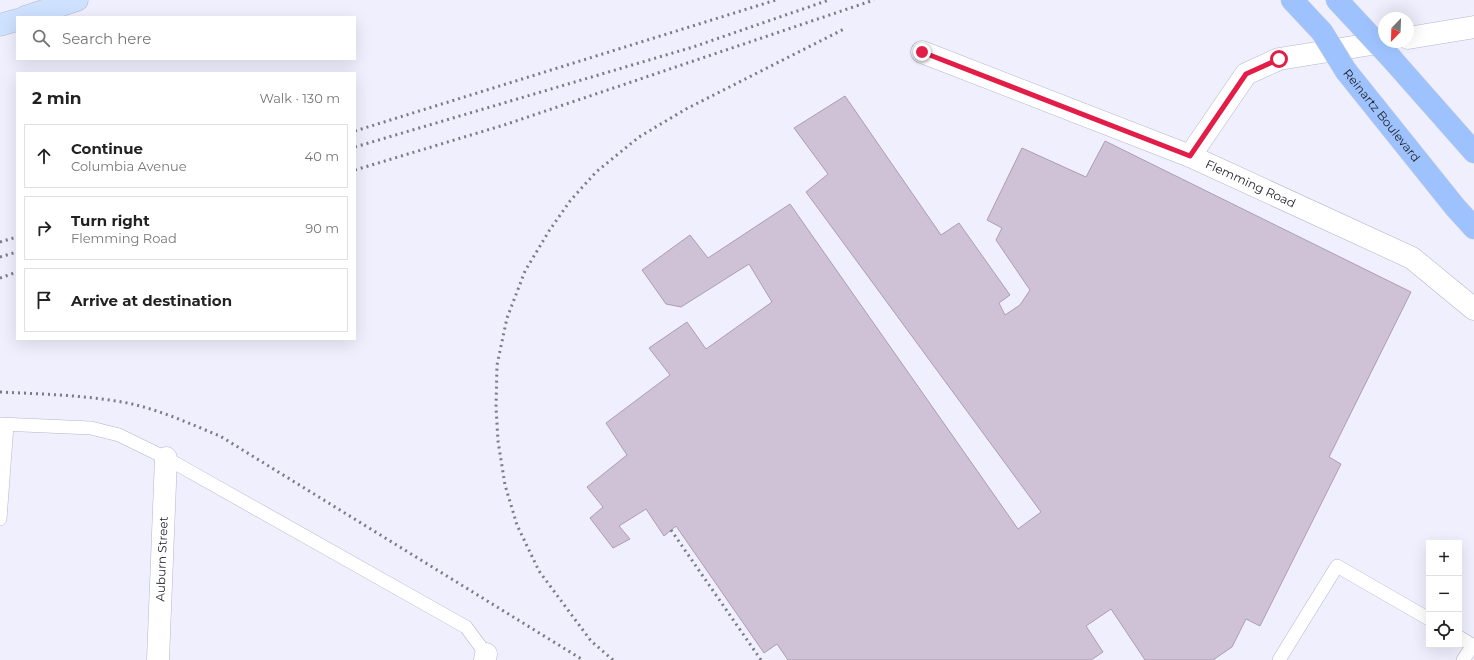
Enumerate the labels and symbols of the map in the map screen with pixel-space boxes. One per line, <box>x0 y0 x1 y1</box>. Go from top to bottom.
north arrow <box>1378 12 1414 48</box>
route end <box>913 43 931 61</box>
route start <box>1270 50 1288 68</box>
street label: Reinartz Boulevard <box>1340 66 1424 165</box>
street label: Flemming Road <box>1203 156 1298 211</box>
street label: Auburn Street <box>152 516 171 602</box>

